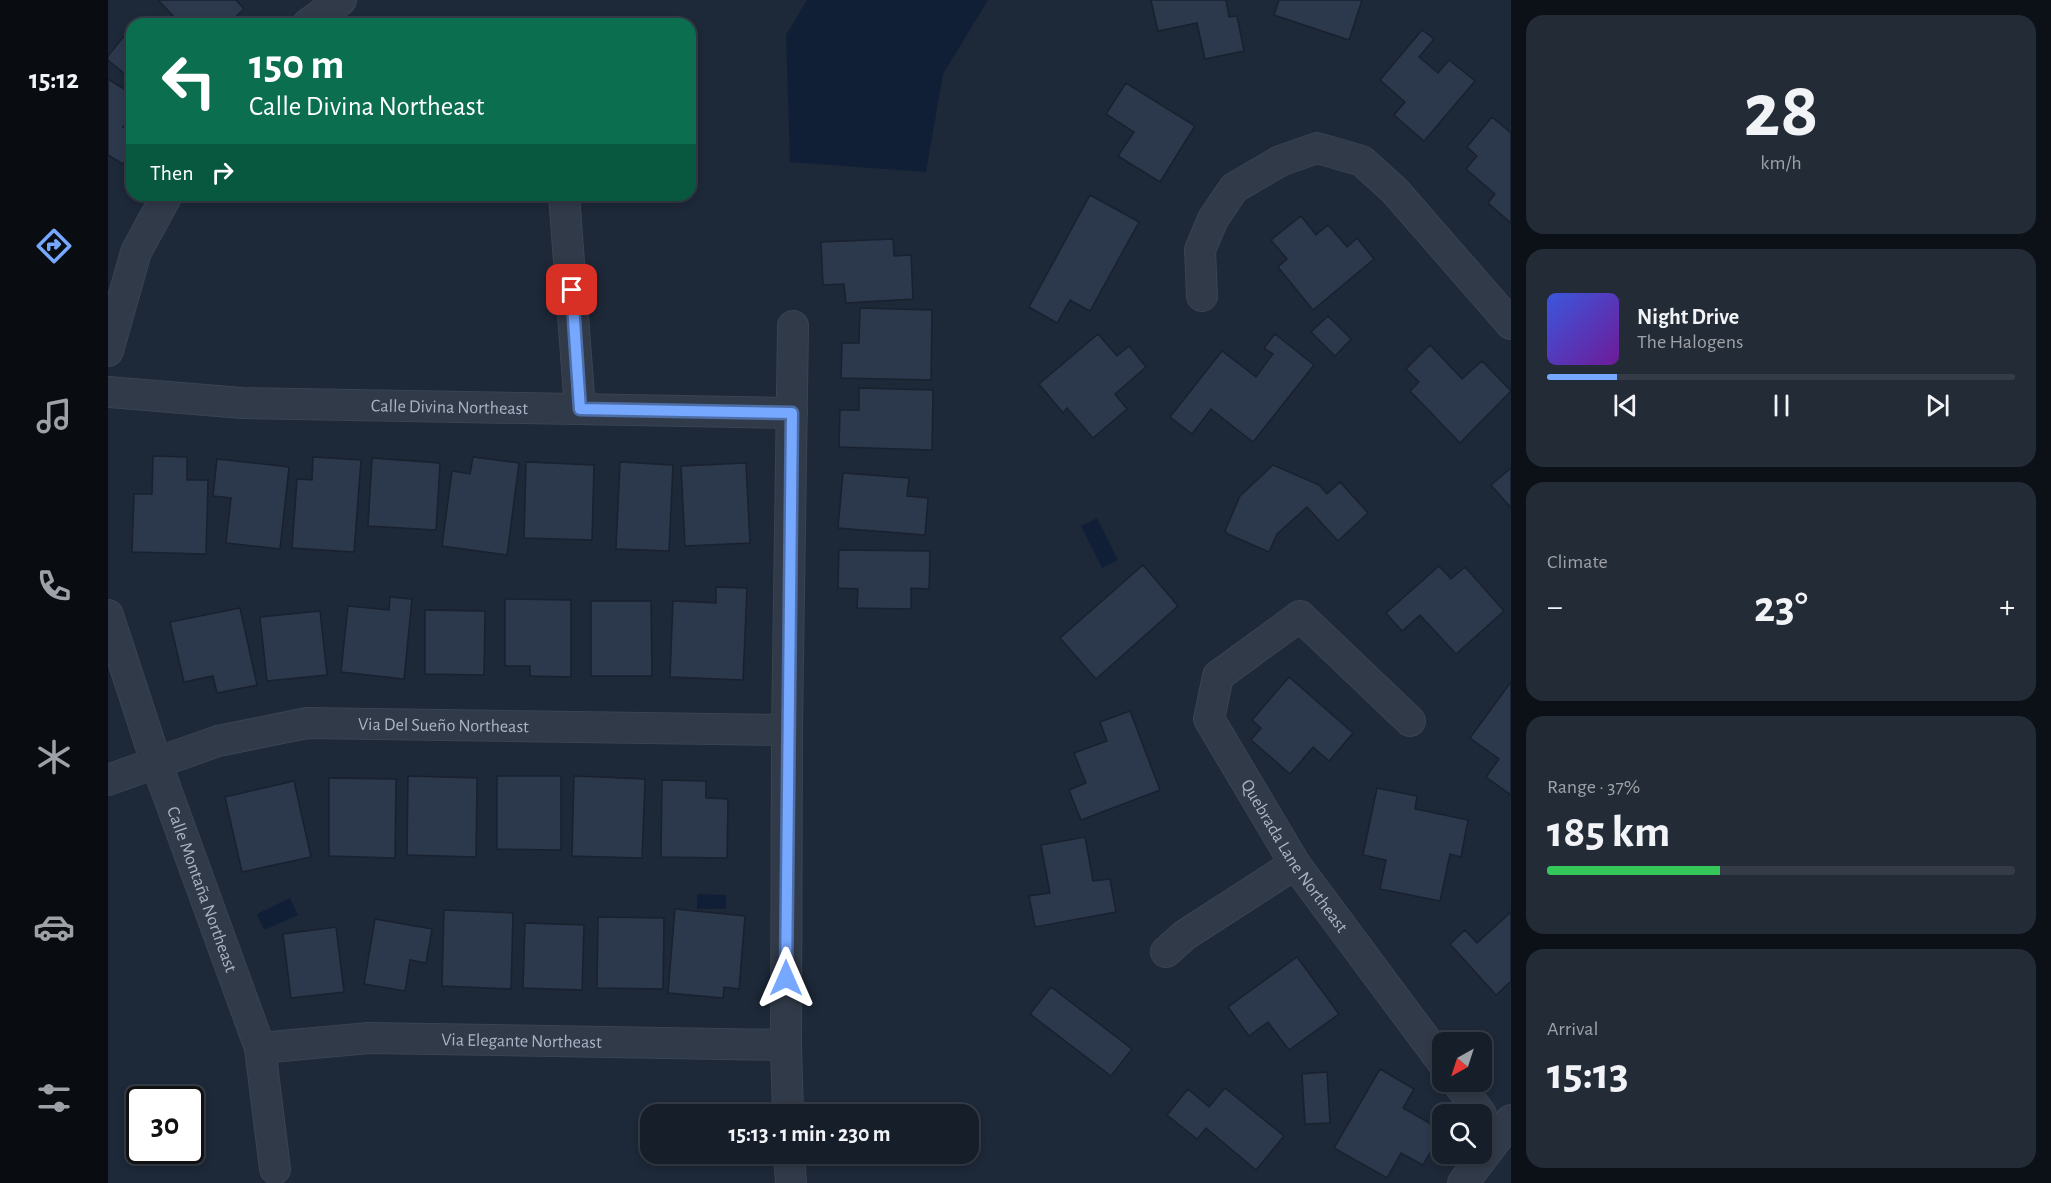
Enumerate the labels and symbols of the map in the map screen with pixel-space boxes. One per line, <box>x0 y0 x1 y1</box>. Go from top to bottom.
pin <box>546 264 597 315</box>
street label: Calle Divina Northeast <box>371 397 528 418</box>
street label: Via Del Sueño Northeast <box>358 716 529 736</box>
street label: Quebrada Lane Northeast <box>1237 777 1351 936</box>
street label: Calle Montaña Northeast <box>163 804 240 975</box>
position arrow <box>754 946 818 1010</box>
street label: Via Elegante Northeast <box>441 1031 602 1052</box>
north arrow <box>1432 1032 1492 1092</box>
speed limit sign: 30 <box>126 1086 204 1164</box>

